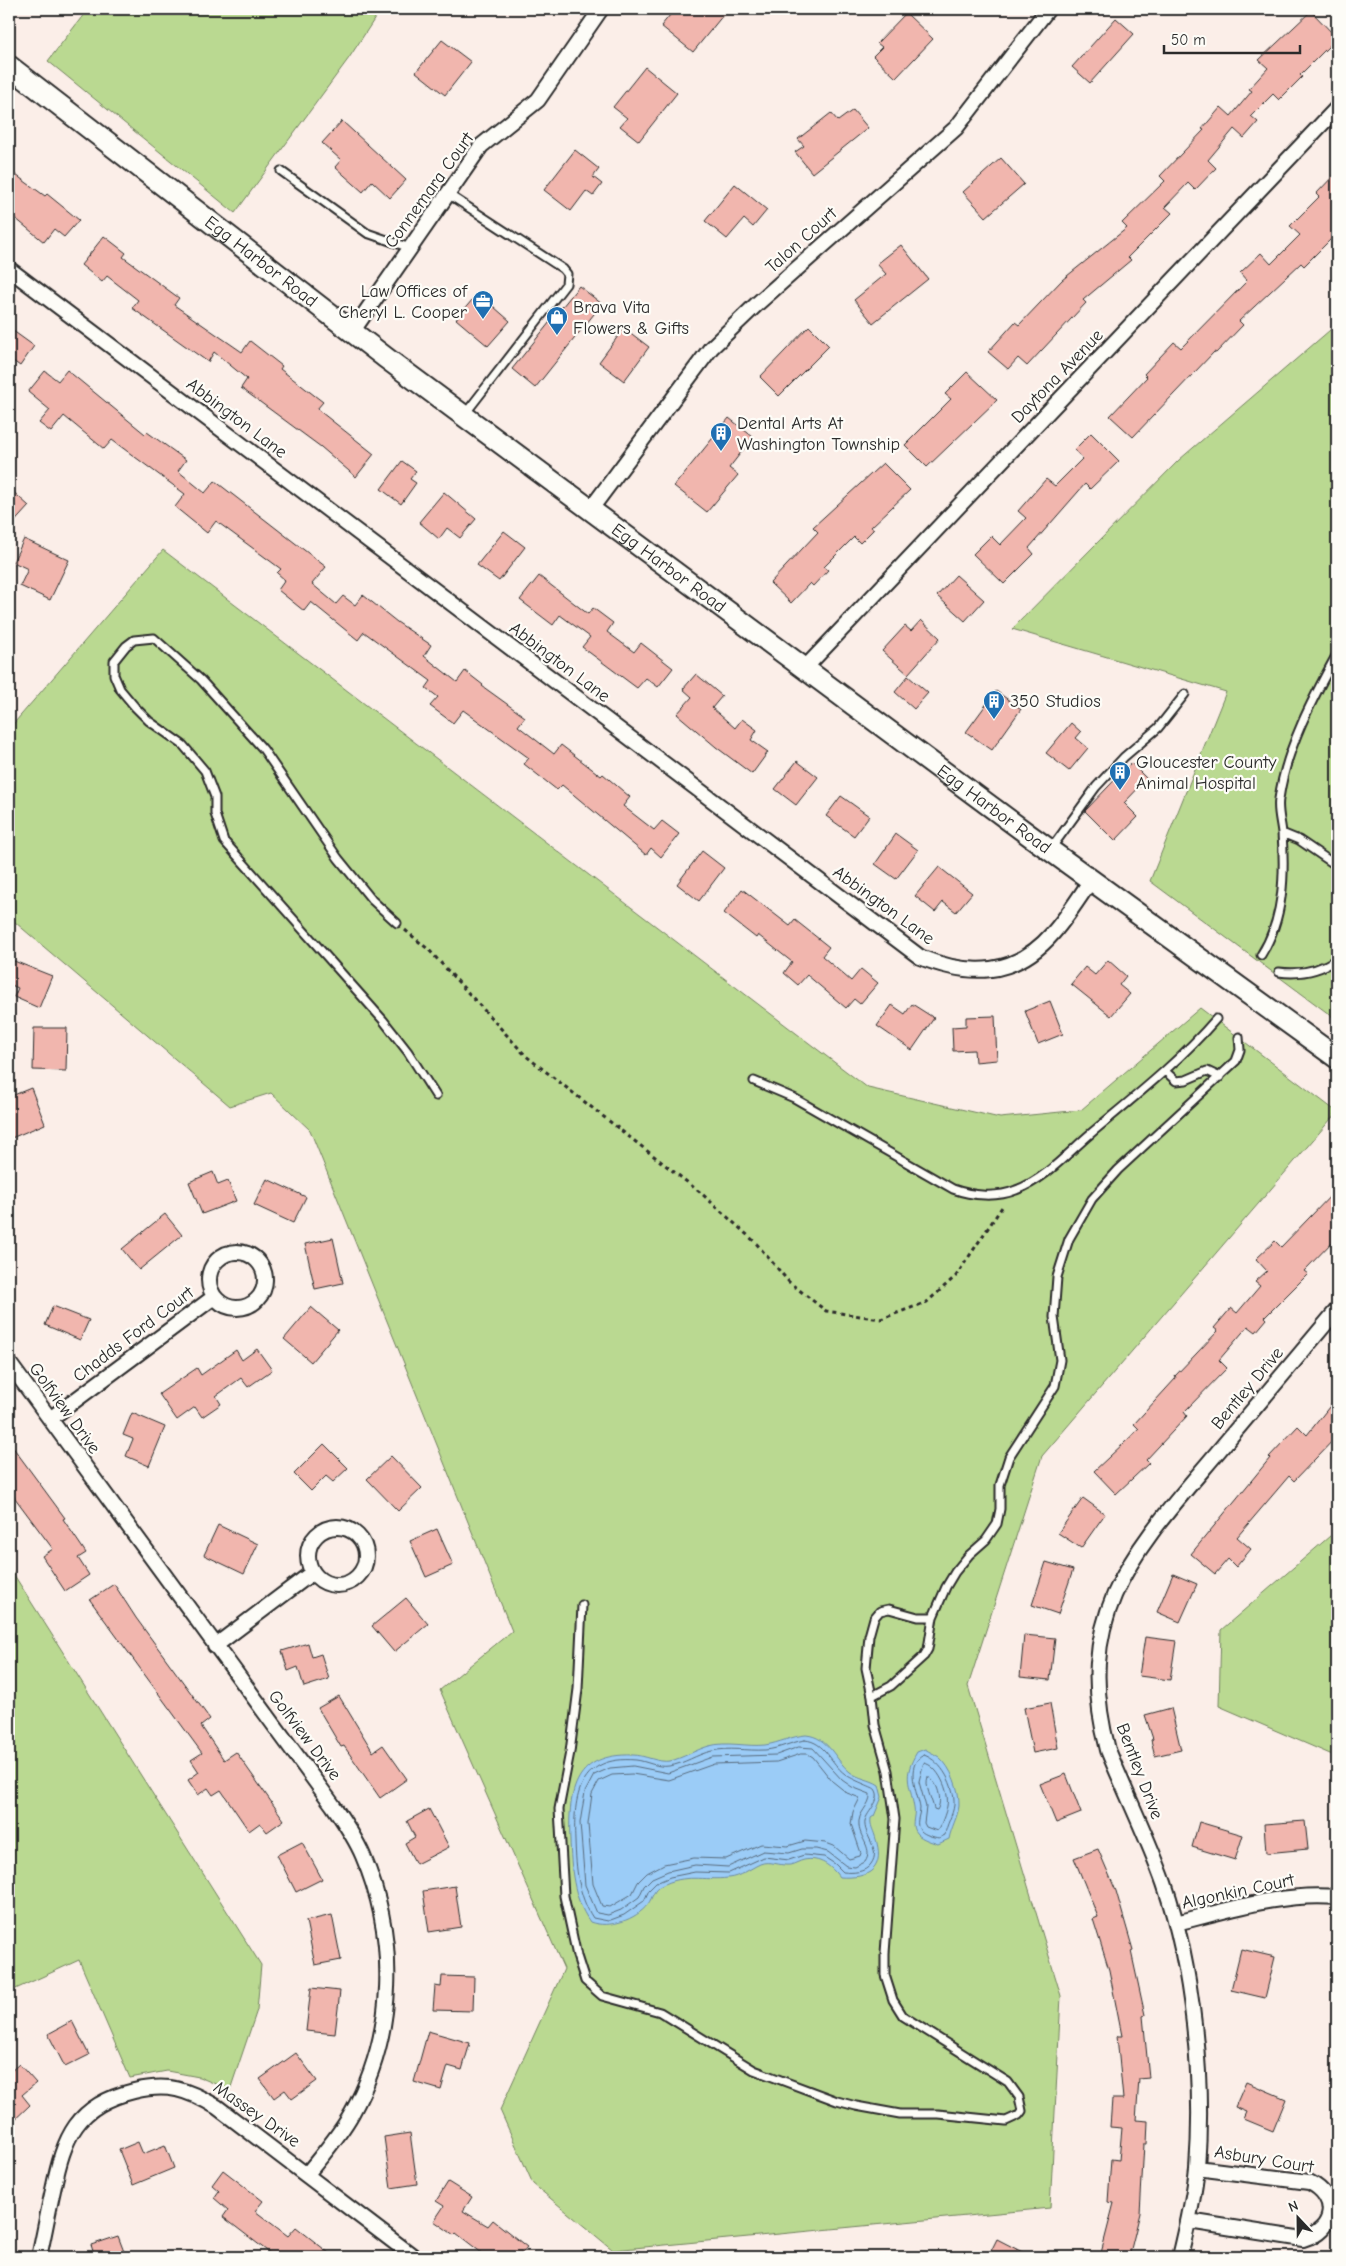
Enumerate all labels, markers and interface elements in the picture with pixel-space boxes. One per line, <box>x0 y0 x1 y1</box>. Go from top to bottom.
scale bar <box>1164 22 1300 54</box>
text: 50 m <box>1171 31 1206 49</box>
street label: Connemara Court <box>380 128 479 252</box>
street label: Talon Court <box>761 202 842 278</box>
street label: Egg Harbor Road <box>200 212 321 312</box>
place label: Law Offices of Cheryl L. Cooper <box>339 281 468 323</box>
office icon: Law Offices of Cheryl L. Cooper <box>471 289 495 320</box>
place label: Brava Vita Flowers & Gifts <box>573 297 689 339</box>
shop icon: Brava Vita Flowers & Gifts <box>545 305 569 336</box>
street label: Daytona Avenue <box>1007 325 1108 428</box>
street label: Abbington Lane <box>182 374 291 463</box>
place label: Dental Arts At Washington Township <box>737 413 900 455</box>
building icon: Dental Arts At Washington Township <box>709 421 733 452</box>
street label: Egg Harbor Road <box>607 519 730 617</box>
street label: Abbington Lane <box>505 618 614 707</box>
building icon: 350 Studios <box>982 689 1006 720</box>
place label: 350 Studios <box>1010 691 1101 712</box>
place label: Gloucester County Animal Hospital <box>1136 752 1277 794</box>
street label: Egg Harbor Road <box>933 760 1055 858</box>
building icon: Gloucester County Animal Hospital <box>1108 760 1132 791</box>
street label: Abbington Lane <box>829 862 939 949</box>
street label: Chadds Ford Court <box>69 1282 198 1387</box>
street label: Bentley Drive <box>1207 1343 1288 1434</box>
street label: Golfview Drive <box>25 1359 105 1458</box>
street label: Golfview Drive <box>264 1686 345 1785</box>
street label: Bentley Drive <box>1112 1720 1167 1822</box>
street label: Algonkin Court <box>1180 1869 1297 1914</box>
street label: Massey Drive <box>209 2077 304 2152</box>
street label: Asbury Court <box>1213 2141 1316 2178</box>
north arrow <box>1274 2194 1324 2244</box>
text: N <box>1286 2197 1301 2216</box>

